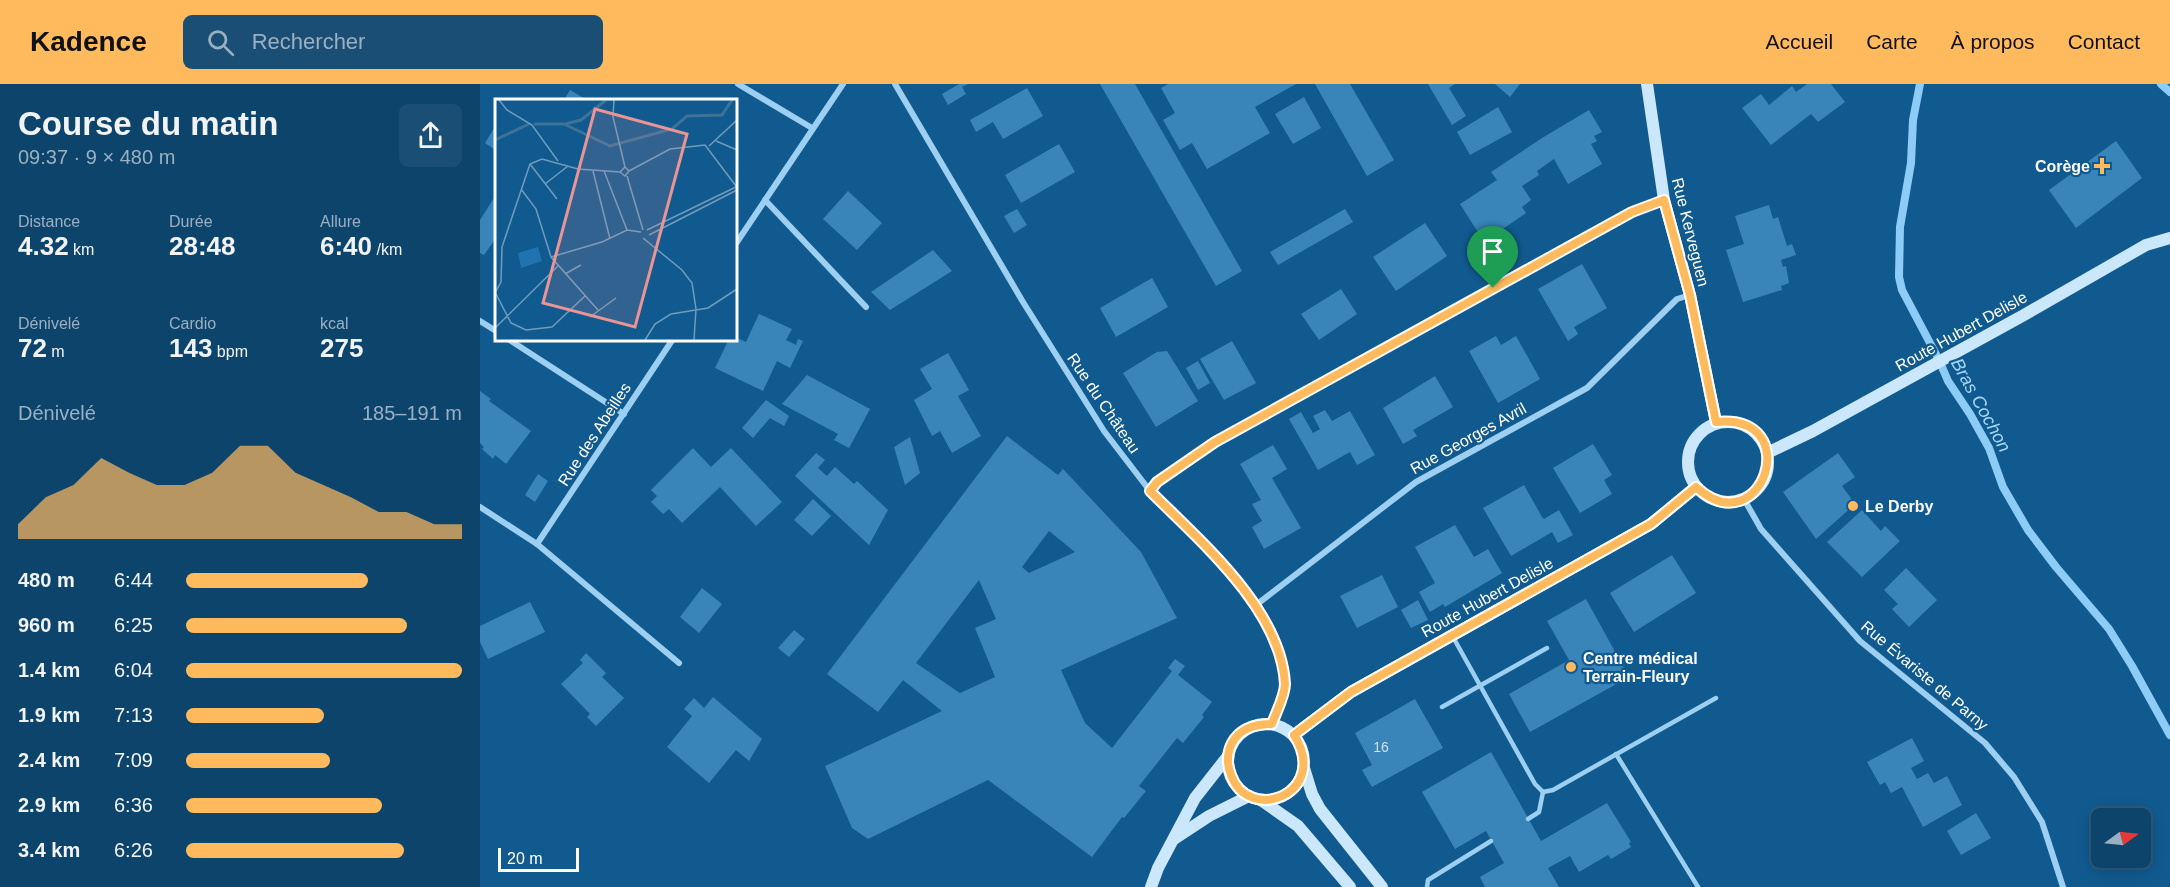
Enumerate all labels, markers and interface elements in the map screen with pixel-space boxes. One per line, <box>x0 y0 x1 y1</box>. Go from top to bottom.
search box <box>183 15 603 69</box>
text: Kadence <box>30 26 147 57</box>
icon: search <box>204 26 237 59</box>
text: Rechercher <box>252 29 365 54</box>
text: Accueil <box>1766 30 1833 53</box>
text: Carte <box>1866 30 1918 53</box>
text: À propos <box>1951 30 2035 53</box>
text: Contact <box>2068 30 2140 53</box>
inset map <box>495 99 736 340</box>
button: share <box>399 104 462 167</box>
text: Course du matin <box>18 105 278 142</box>
text: 09:37 · 9 × 480 m <box>18 146 175 168</box>
place label: Corège <box>2035 158 2090 175</box>
marker: Corège <box>2095 159 2109 173</box>
street label: Rue Kerveguen <box>1669 176 1712 288</box>
text: Distance <box>18 213 80 230</box>
text: Durée <box>169 213 213 230</box>
text: Allure <box>320 213 361 230</box>
pin <box>1467 226 1518 288</box>
text: 4.32 <box>18 231 69 261</box>
text: 28:48 <box>169 231 236 261</box>
text: 6:40 <box>320 231 372 261</box>
icon: arrive <box>1476 235 1509 268</box>
text: km <box>69 241 94 258</box>
text: /km <box>372 241 402 258</box>
street label: Route Hubert Delisle <box>1893 288 2030 375</box>
text: Dénivelé <box>18 315 80 332</box>
text: Cardio <box>169 315 216 332</box>
text: kcal <box>320 315 348 332</box>
text: 72 <box>18 333 47 363</box>
text: 143 <box>169 333 212 363</box>
text: 275 <box>320 333 363 363</box>
text: m <box>47 343 65 360</box>
text: bpm <box>212 343 248 360</box>
street label: Rue du Château <box>1064 350 1143 456</box>
water label: Bras Cochon <box>1947 355 2015 455</box>
street label: Rue des Abeilles <box>555 380 634 489</box>
street label: Rue Georges Avril <box>1407 400 1529 477</box>
text: Dénivelé <box>18 402 96 424</box>
text: 185–191 m <box>362 402 462 424</box>
place label: Le Derby <box>1865 498 1934 515</box>
marker: Le Derby <box>1846 499 1860 513</box>
street label: Route Hubert Delisle <box>1419 554 1556 641</box>
text: 480 m <box>18 569 75 591</box>
text: 6:44 <box>114 569 153 591</box>
text: 960 m <box>18 614 75 636</box>
text: 6:25 <box>114 614 153 636</box>
street label: Rue Évariste de Parny <box>1858 617 1992 733</box>
place label: Centre médical Terrain-Fleury <box>1583 650 1698 685</box>
text: 1.4 km <box>18 659 80 681</box>
text: 6:04 <box>114 659 153 681</box>
marker: Centre médical Terrain-Fleury <box>1564 660 1578 674</box>
text: 1.9 km <box>18 704 80 726</box>
text: 7:13 <box>114 704 153 726</box>
house number: 16 <box>1373 739 1389 755</box>
text: 2.4 km <box>18 749 80 771</box>
text: 7:09 <box>114 749 153 771</box>
text: 2.9 km <box>18 794 80 816</box>
text: 6:36 <box>114 794 153 816</box>
north arrow <box>2091 808 2151 868</box>
map controls <box>2091 808 2151 868</box>
text: 3.4 km <box>18 839 80 861</box>
text: 6:26 <box>114 839 153 861</box>
scale bar <box>498 845 579 872</box>
text: 20 m <box>507 850 543 867</box>

